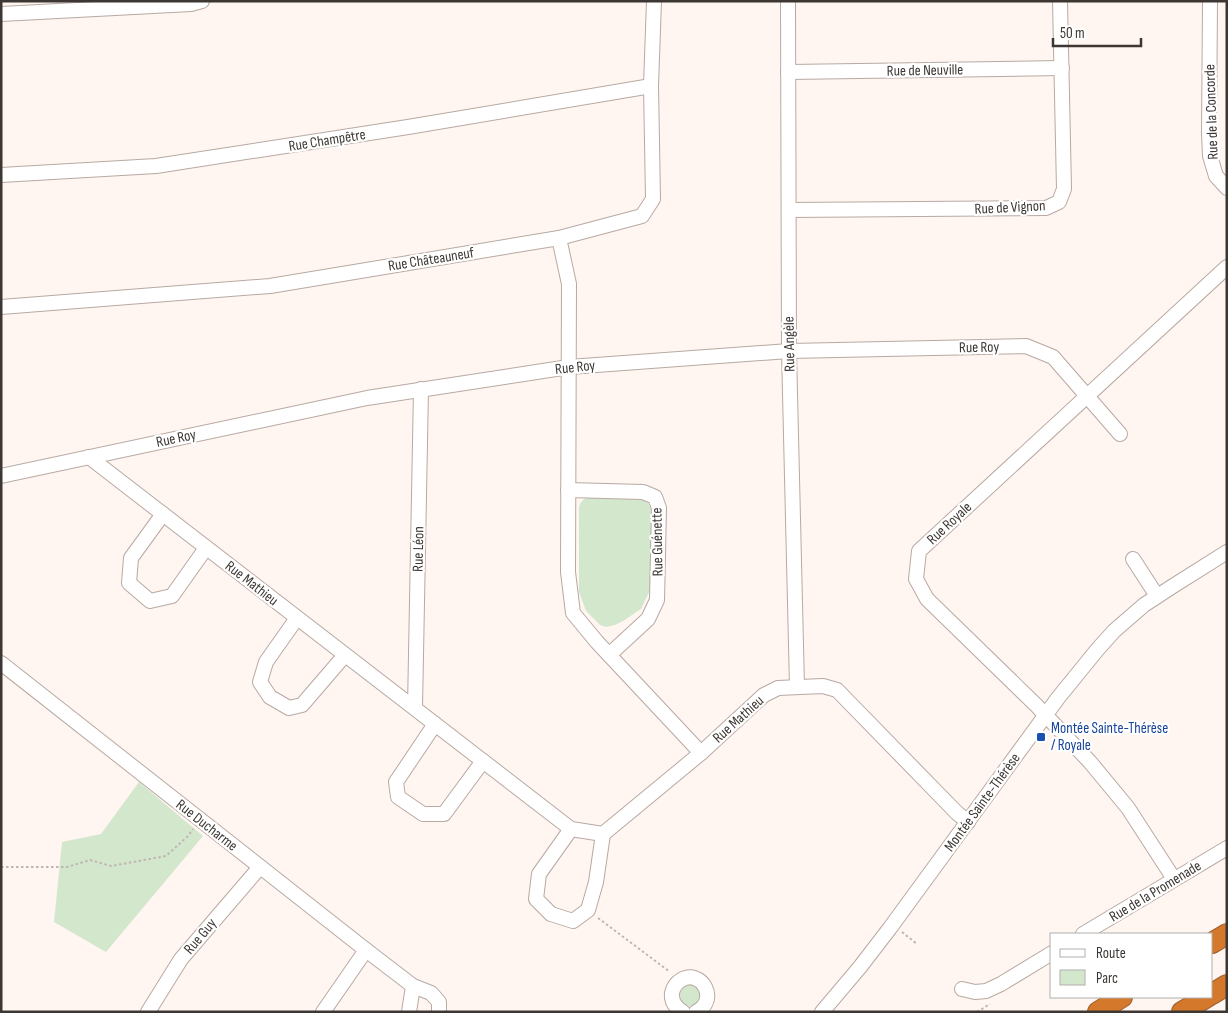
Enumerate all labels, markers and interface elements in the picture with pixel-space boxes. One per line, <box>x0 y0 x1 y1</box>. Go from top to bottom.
scale bar <box>1053 15 1140 47</box>
text: 50 m <box>1060 24 1085 43</box>
street label: Rue de Neuville <box>887 60 963 81</box>
street label: Rue de la Concorde <box>1200 64 1223 160</box>
street label: Rue Champêtre <box>287 125 367 156</box>
street label: Rue de Vignon <box>974 196 1046 219</box>
street label: Rue Châteauneuf <box>387 243 476 276</box>
street label: Rue Angèle <box>780 316 799 372</box>
street label: Rue Roy <box>959 338 1000 357</box>
street label: Rue Roy <box>554 356 596 379</box>
street label: Rue Roy <box>154 425 198 452</box>
street label: Rue Royale <box>923 498 976 549</box>
street label: Rue Guénette <box>647 507 668 577</box>
street label: Rue Léon <box>409 526 428 572</box>
street label: Rue Mathieu <box>221 557 282 610</box>
street label: Rue Mathieu <box>709 691 768 747</box>
place label: Montée Sainte-Thérèse / Royale <box>1051 719 1168 755</box>
marker: Montée Sainte-Thérèse / Royale <box>1035 731 1047 743</box>
street label: Montée Sainte-Thérèse <box>940 749 1025 855</box>
street label: Rue Ducharme <box>172 795 241 855</box>
street label: Rue de la Promenade <box>1106 857 1205 926</box>
street label: Rue Guy <box>180 914 221 958</box>
legend <box>1050 933 1213 998</box>
text: Route <box>1096 944 1126 963</box>
text: Parc <box>1096 969 1118 988</box>

